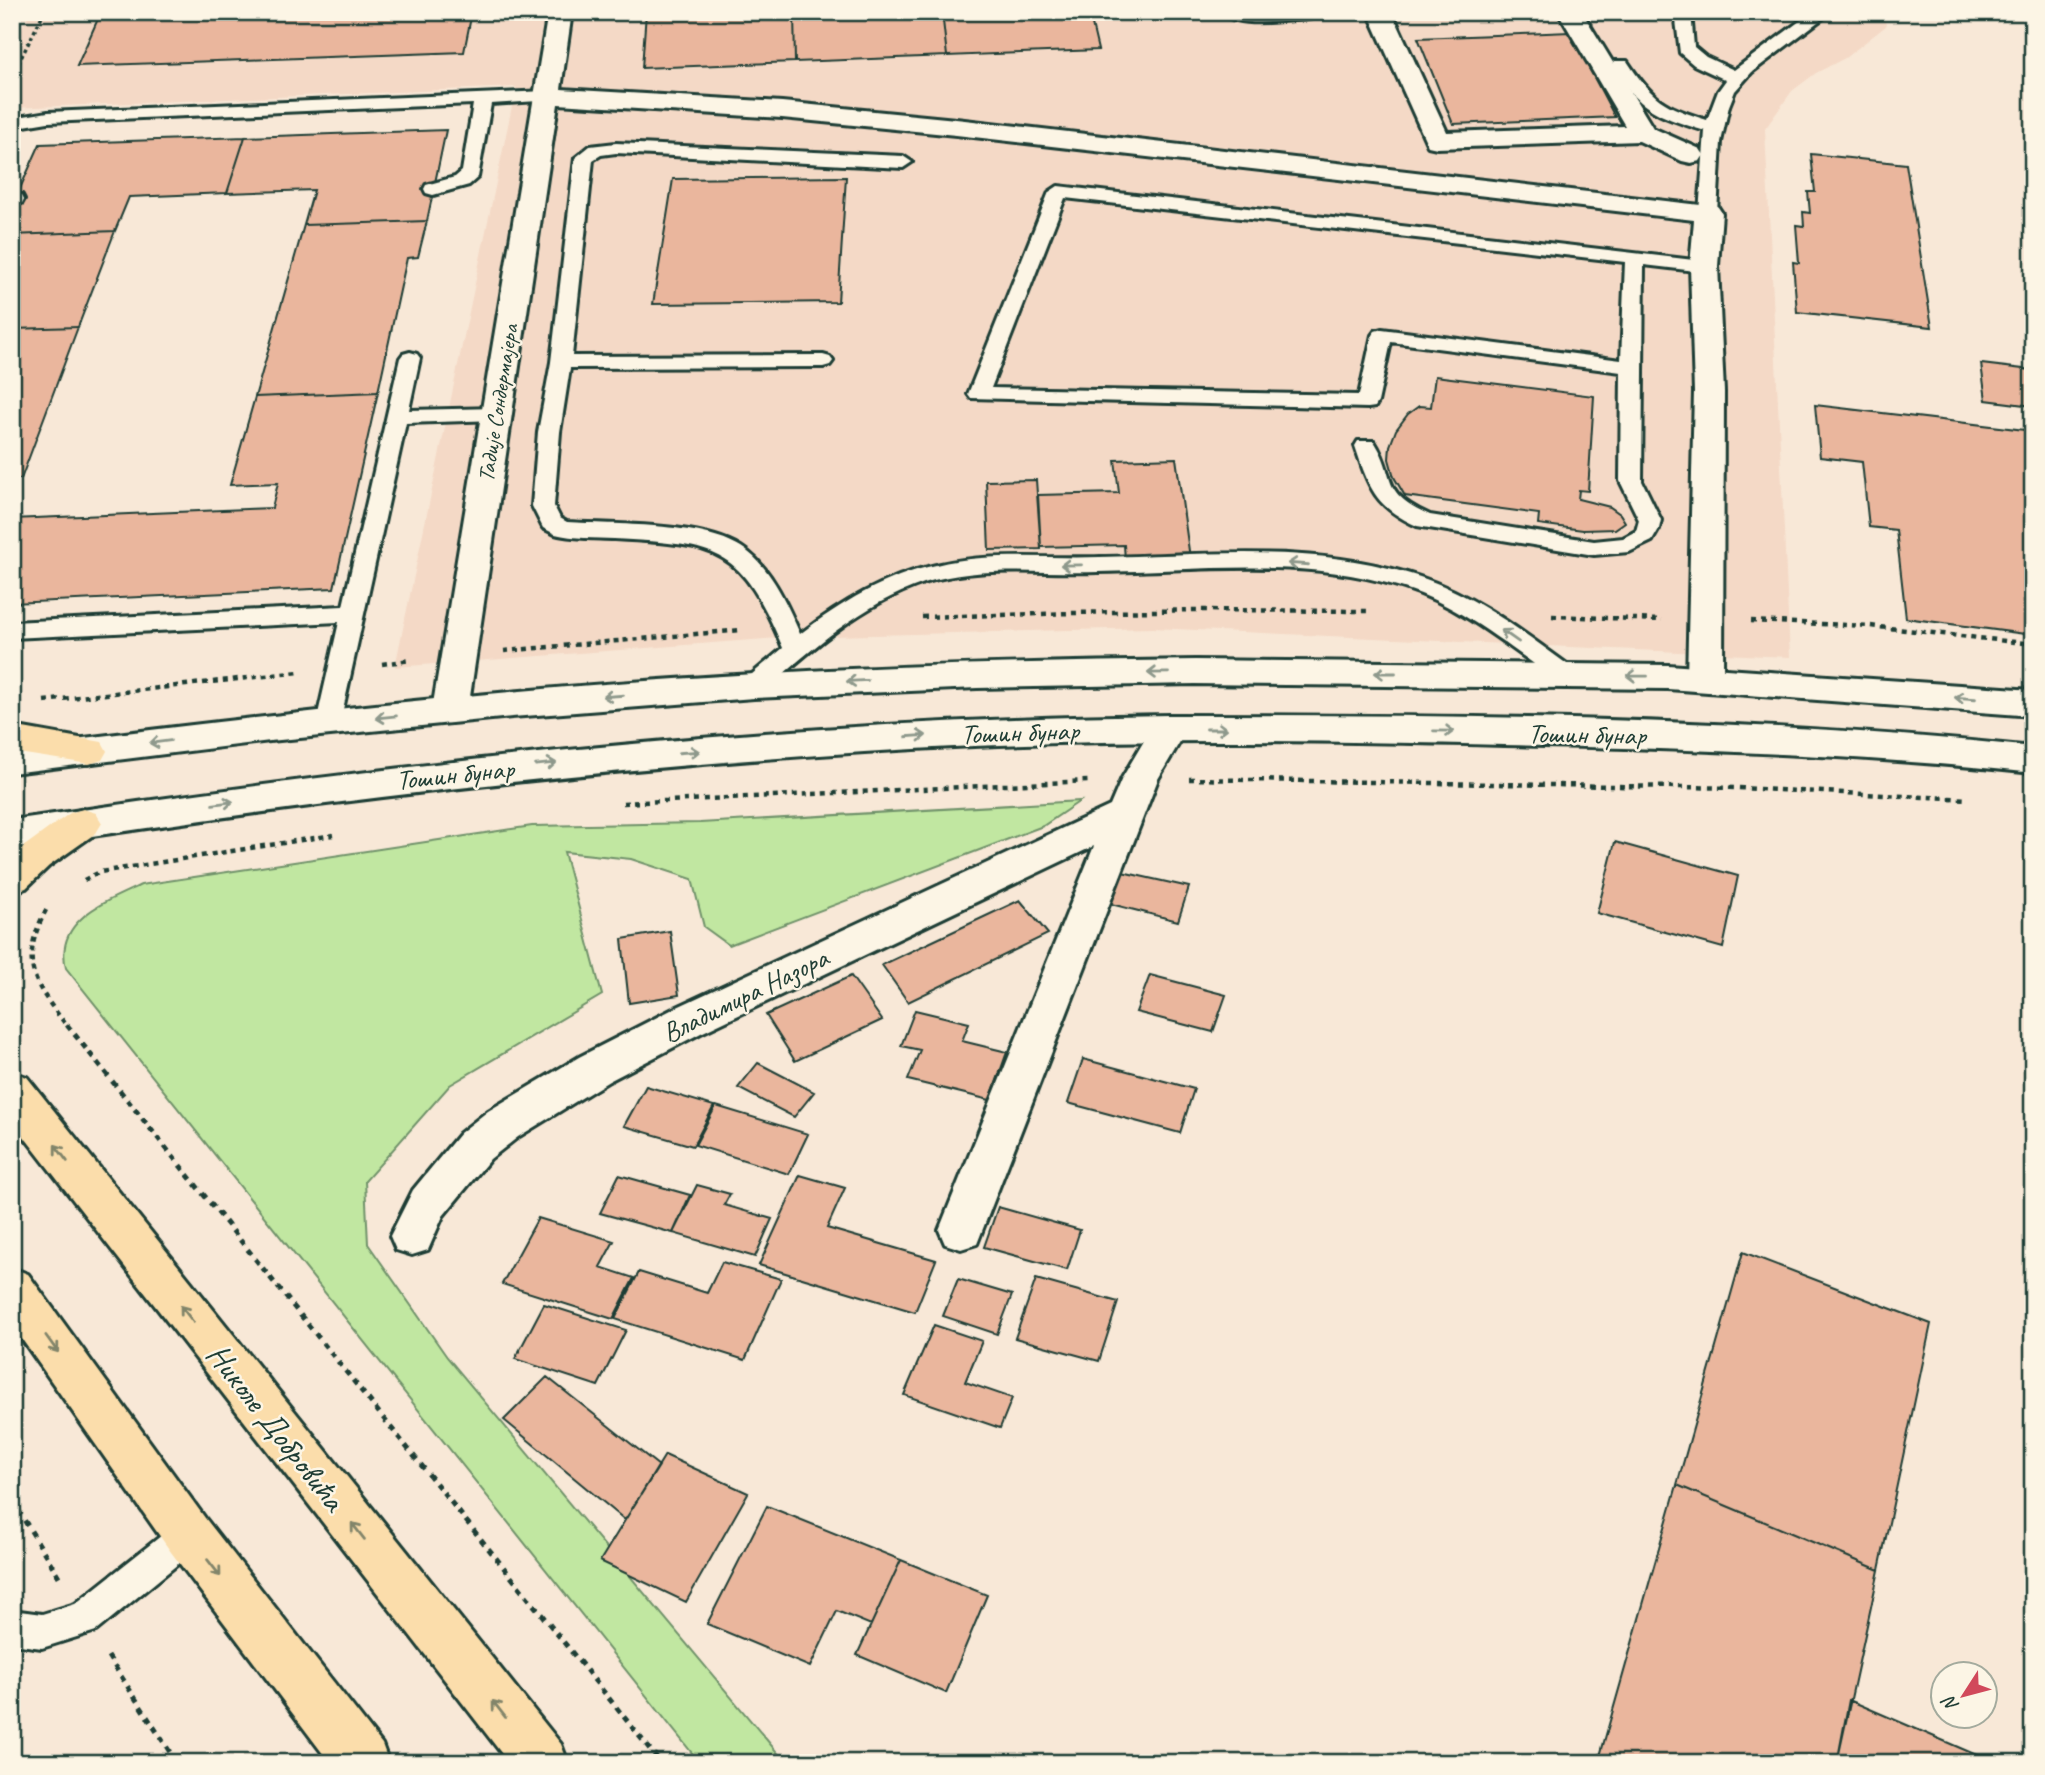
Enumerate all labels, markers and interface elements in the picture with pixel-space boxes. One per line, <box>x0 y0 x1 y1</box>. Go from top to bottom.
street label: Тадије Сондермајера <box>471 321 525 484</box>
one-way arrow <box>1287 557 1310 570</box>
one-way arrow <box>1060 558 1083 572</box>
one-way arrow <box>1500 629 1520 643</box>
one-way arrow <box>1146 666 1169 679</box>
one-way arrow <box>1374 666 1397 680</box>
one-way arrow <box>1626 669 1649 683</box>
one-way arrow <box>846 675 869 688</box>
one-way arrow <box>602 690 625 703</box>
one-way arrow <box>1954 691 1976 704</box>
one-way arrow <box>375 711 398 724</box>
street label: Тошин бунар <box>960 712 1081 752</box>
street label: Тошин бунар <box>1528 715 1648 753</box>
one-way arrow <box>1205 722 1228 735</box>
one-way arrow <box>1432 724 1455 738</box>
one-way arrow <box>904 730 927 743</box>
one-way arrow <box>149 736 172 749</box>
one-way arrow <box>677 745 700 758</box>
street label: Тошин бунар <box>394 750 517 798</box>
one-way arrow <box>535 757 557 770</box>
one-way arrow <box>211 796 234 809</box>
street label: Владимира Назора <box>656 939 835 1050</box>
one-way arrow <box>54 1144 69 1163</box>
one-way arrow <box>179 1305 194 1323</box>
one-way arrow <box>45 1334 59 1353</box>
street label: Николе Добровића <box>197 1335 356 1521</box>
one-way arrow <box>351 1522 366 1540</box>
one-way arrow <box>206 1558 221 1577</box>
north arrow <box>1930 1660 2000 1730</box>
text: N <box>1936 1690 1964 1716</box>
one-way arrow <box>492 1701 507 1719</box>

